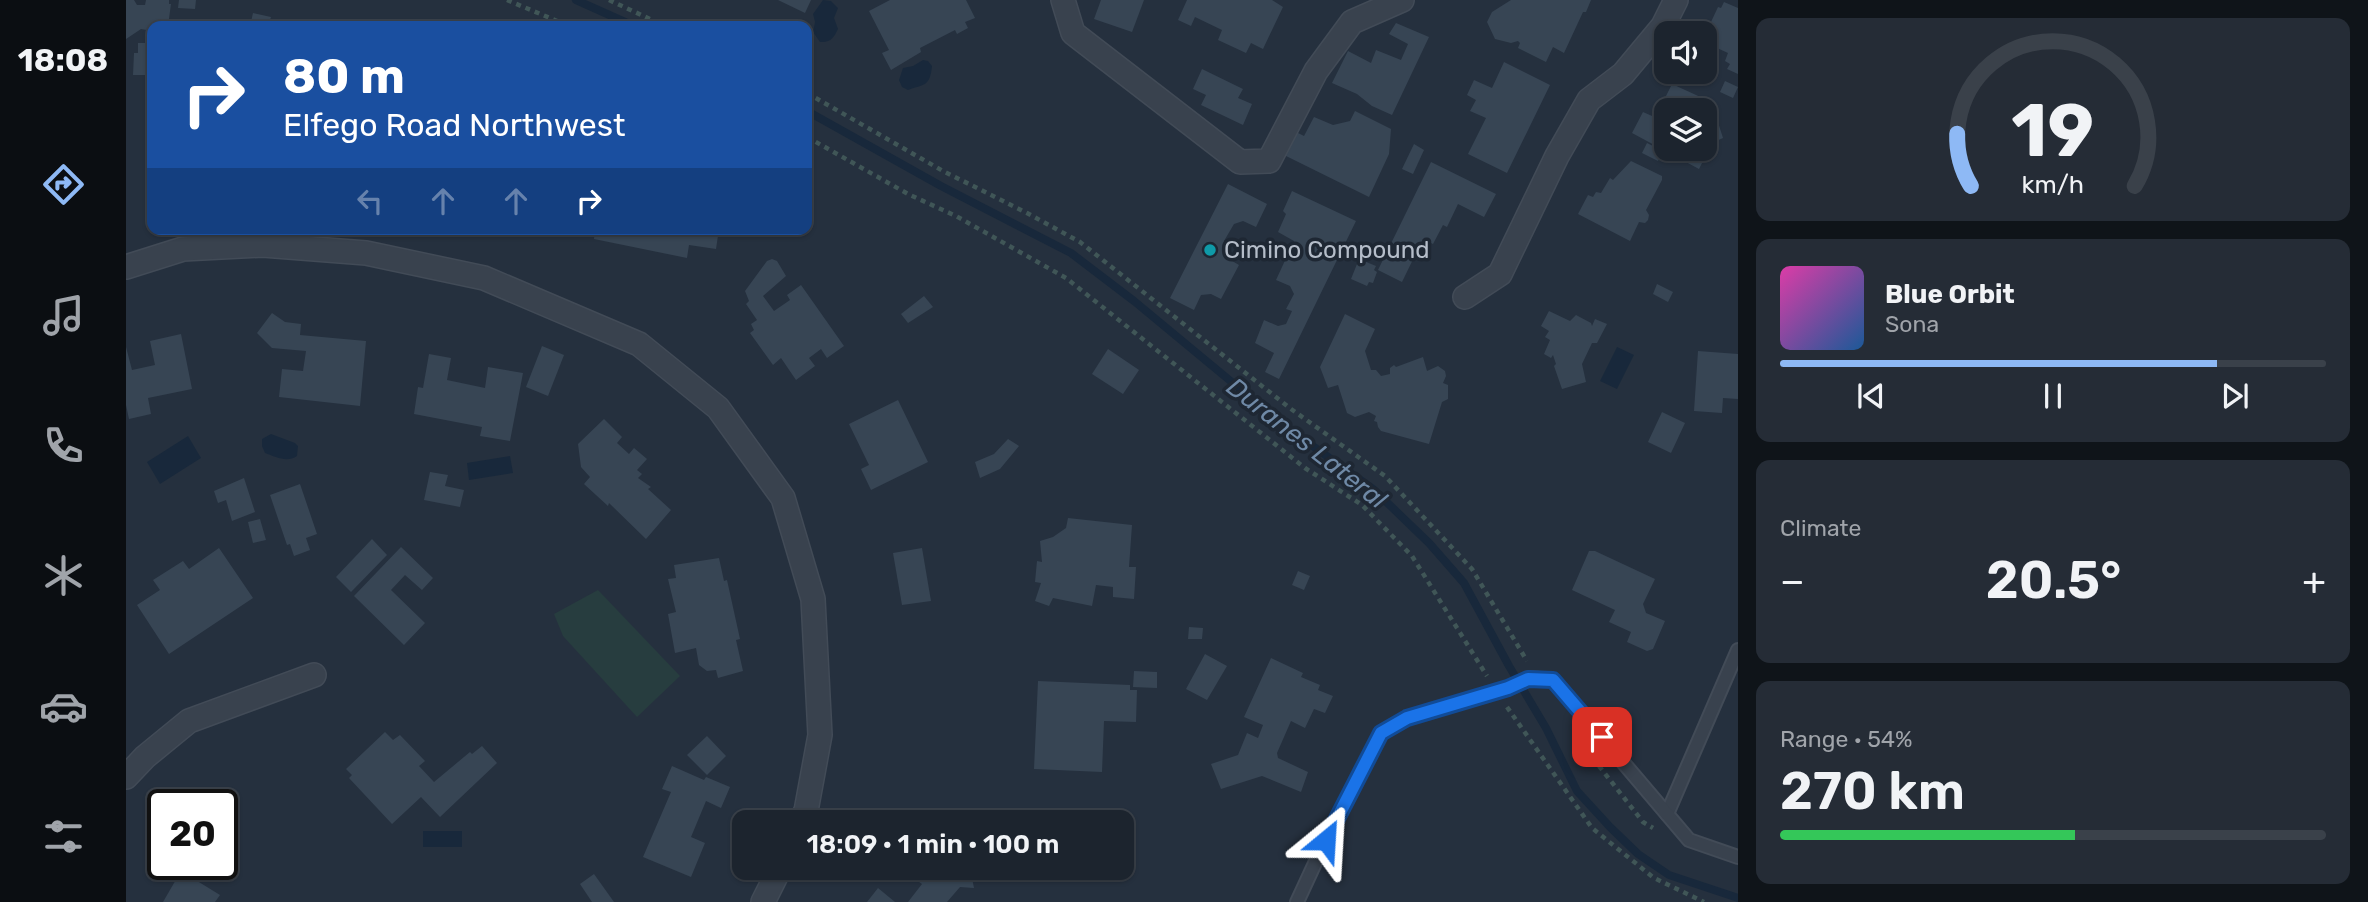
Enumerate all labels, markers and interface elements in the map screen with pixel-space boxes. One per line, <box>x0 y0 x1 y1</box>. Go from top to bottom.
map controls <box>1654 21 1717 161</box>
button: sound <box>1654 21 1717 84</box>
text: 18:08 <box>18 41 108 79</box>
text: 80 m <box>283 47 405 105</box>
icon: right <box>168 49 259 140</box>
text: 19 <box>2012 88 2094 174</box>
button: layers <box>1654 98 1717 161</box>
text: Elfego Road Northwest <box>283 106 626 144</box>
icon: directions <box>39 160 88 209</box>
text: km/h <box>2022 169 2084 198</box>
icon: left <box>351 182 389 220</box>
icon: ahead <box>424 182 462 220</box>
icon: ahead <box>497 182 535 220</box>
icon: right <box>570 182 608 220</box>
place label: Cimino Compound <box>1224 236 1430 264</box>
marker: Cimino Compound <box>1202 242 1218 258</box>
text: Blue Orbit <box>1885 279 2015 310</box>
icon: music <box>39 291 88 340</box>
text: Sona <box>1885 310 1939 338</box>
water label: Duranes Lateral <box>1221 371 1393 516</box>
icon: previous <box>1852 377 1890 415</box>
icon: pause <box>2034 377 2072 415</box>
icon: next <box>2216 377 2254 415</box>
icon: phone <box>39 421 88 470</box>
text: Climate <box>1780 514 1861 542</box>
text: 20.5° <box>1986 549 2121 611</box>
icon: climate <box>39 551 88 600</box>
text: − <box>1780 558 1805 604</box>
text: + <box>2302 558 2326 604</box>
icon: car <box>39 682 88 731</box>
pin <box>1572 707 1632 767</box>
icon: arrive <box>1583 718 1621 756</box>
text: Range · 54% <box>1780 725 1913 753</box>
text: 270 km <box>1780 760 1965 822</box>
speed limit sign: 20 <box>147 789 238 880</box>
position arrow <box>1289 803 1363 877</box>
icon: filters <box>39 812 88 861</box>
text: 18:09 · 1 min · 100 m <box>807 829 1059 860</box>

